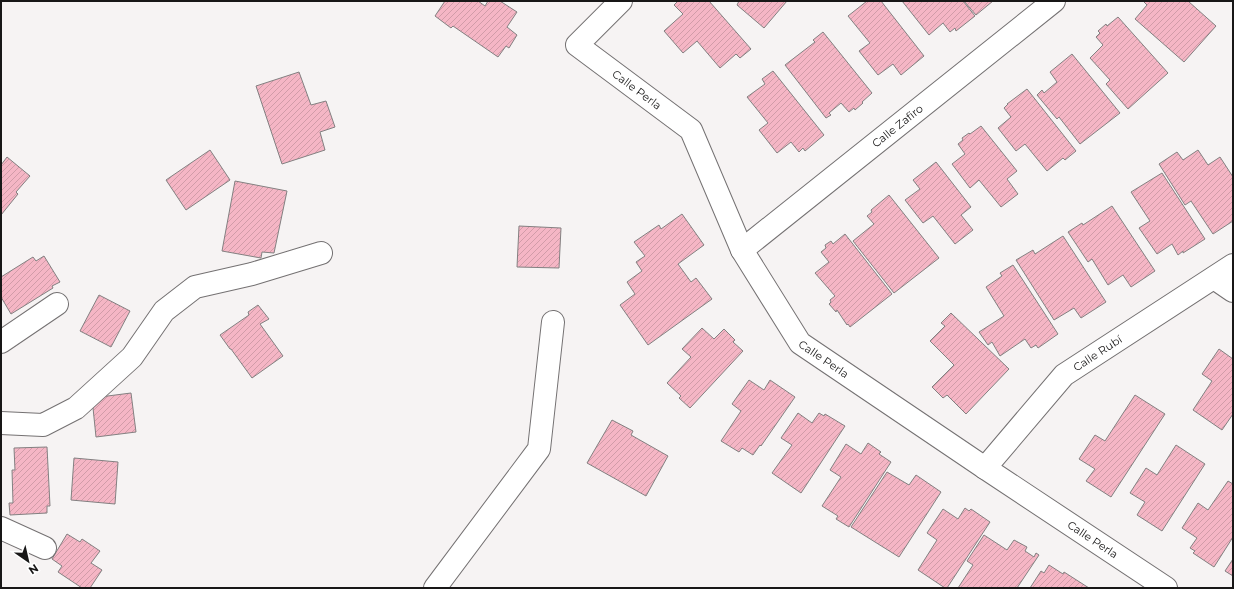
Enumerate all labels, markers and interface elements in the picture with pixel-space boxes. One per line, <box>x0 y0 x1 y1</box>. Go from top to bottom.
street label: Calle Perla <box>610 67 664 113</box>
street label: Calle Zafiro <box>869 101 926 150</box>
street label: Calle Rubí <box>1070 332 1125 374</box>
street label: Calle Perla <box>796 337 852 381</box>
street label: Calle Perla <box>1065 518 1121 561</box>
north arrow <box>8 541 48 581</box>
text: N <box>26 561 41 578</box>

